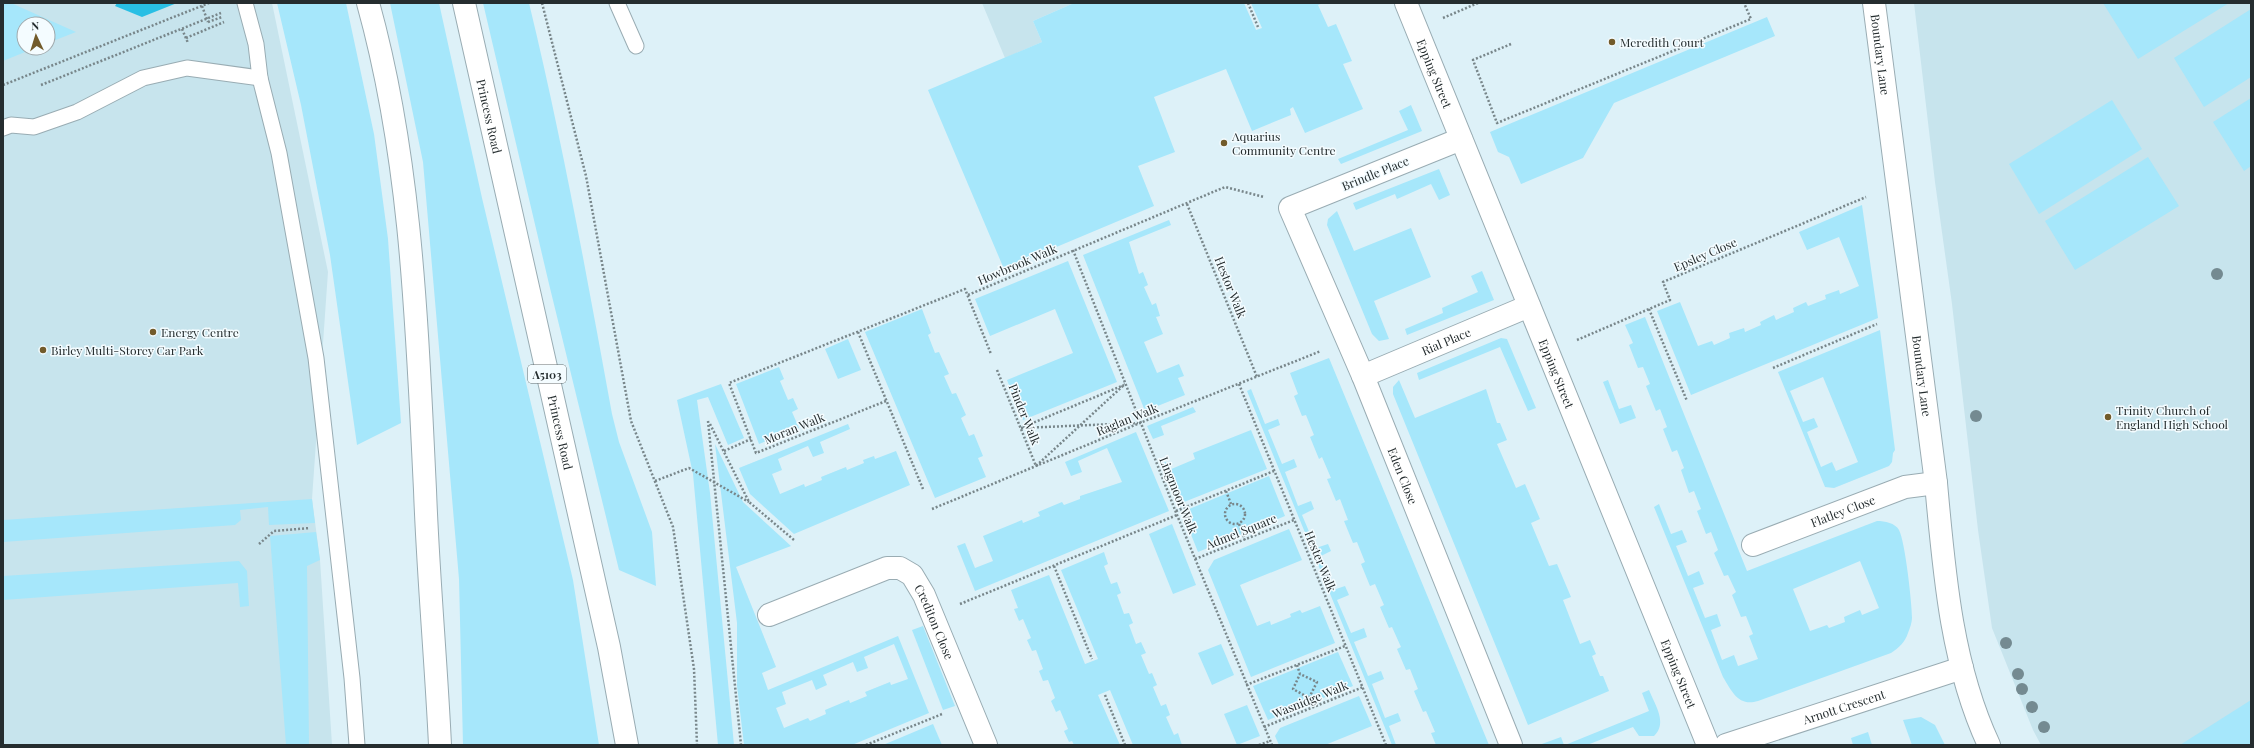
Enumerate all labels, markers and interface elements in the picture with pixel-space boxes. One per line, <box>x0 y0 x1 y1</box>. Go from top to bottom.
street label: Boundary Lane <box>1868 13 1894 96</box>
north arrow <box>16 16 56 56</box>
text: N <box>31 18 40 33</box>
place label: Meredith Court <box>1620 34 1704 50</box>
street label: Epping Street <box>1413 36 1456 111</box>
marker: Meredith Court <box>1607 37 1617 47</box>
street label: Princess Road <box>473 77 506 155</box>
place label: Aquarius Community Centre <box>1231 128 1336 158</box>
marker: Aquarius Community Centre <box>1219 138 1229 148</box>
street label: Brindle Place <box>1339 152 1411 194</box>
street label: Epsley Close <box>1671 234 1739 274</box>
street label: Howbrook Walk <box>975 240 1060 288</box>
street label: Hestor Walk <box>1211 254 1251 321</box>
place label: Energy Centre <box>161 324 239 340</box>
street label: Rial Place <box>1419 324 1473 359</box>
marker: Energy Centre <box>148 327 158 337</box>
street label: Boundary Lane <box>1909 334 1935 417</box>
street label: Epping Street <box>1536 336 1578 411</box>
place label: Birley Multi-Storey Car Park <box>51 342 204 358</box>
marker: Birley Multi-Storey Car Park <box>38 345 48 355</box>
road number: A5103 <box>528 365 566 383</box>
street label: Pinder Walk <box>1005 381 1045 447</box>
street label: Princess Road <box>544 393 577 471</box>
street label: Raglan Walk <box>1094 399 1161 439</box>
place label: Trinity Church of England High School <box>2116 402 2229 432</box>
street label: Moran Walk <box>761 408 827 447</box>
marker: Trinity Church of England High School <box>2103 412 2113 422</box>
street label: Eden Close <box>1384 445 1422 507</box>
street label: Lingmoor Walk <box>1156 454 1202 536</box>
street label: Flatley Close <box>1808 491 1877 530</box>
street label: Admel Square <box>1202 510 1279 553</box>
street label: Hester Walk <box>1301 528 1341 594</box>
street label: Crediton Close <box>911 581 958 662</box>
street label: Epping Street <box>1658 637 1700 711</box>
street label: Wasnidge Walk <box>1269 676 1351 722</box>
street label: Arnott Crescent <box>1800 685 1888 728</box>

